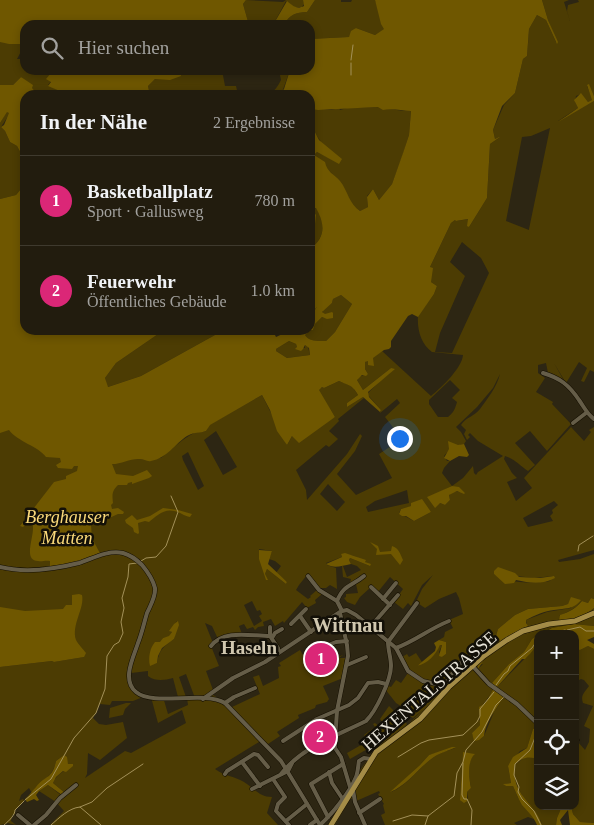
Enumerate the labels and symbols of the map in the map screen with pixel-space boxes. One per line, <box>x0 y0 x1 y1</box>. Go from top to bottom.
your location <box>387 426 413 452</box>
park label: Berghauser Matten <box>25 507 110 548</box>
district label: Wittnau <box>313 614 383 636</box>
street label: HEXENTALSTRASSE <box>358 627 500 755</box>
district label: Haseln <box>221 637 277 658</box>
pin: 1 <box>305 640 337 678</box>
pin: 2 <box>304 718 336 756</box>

